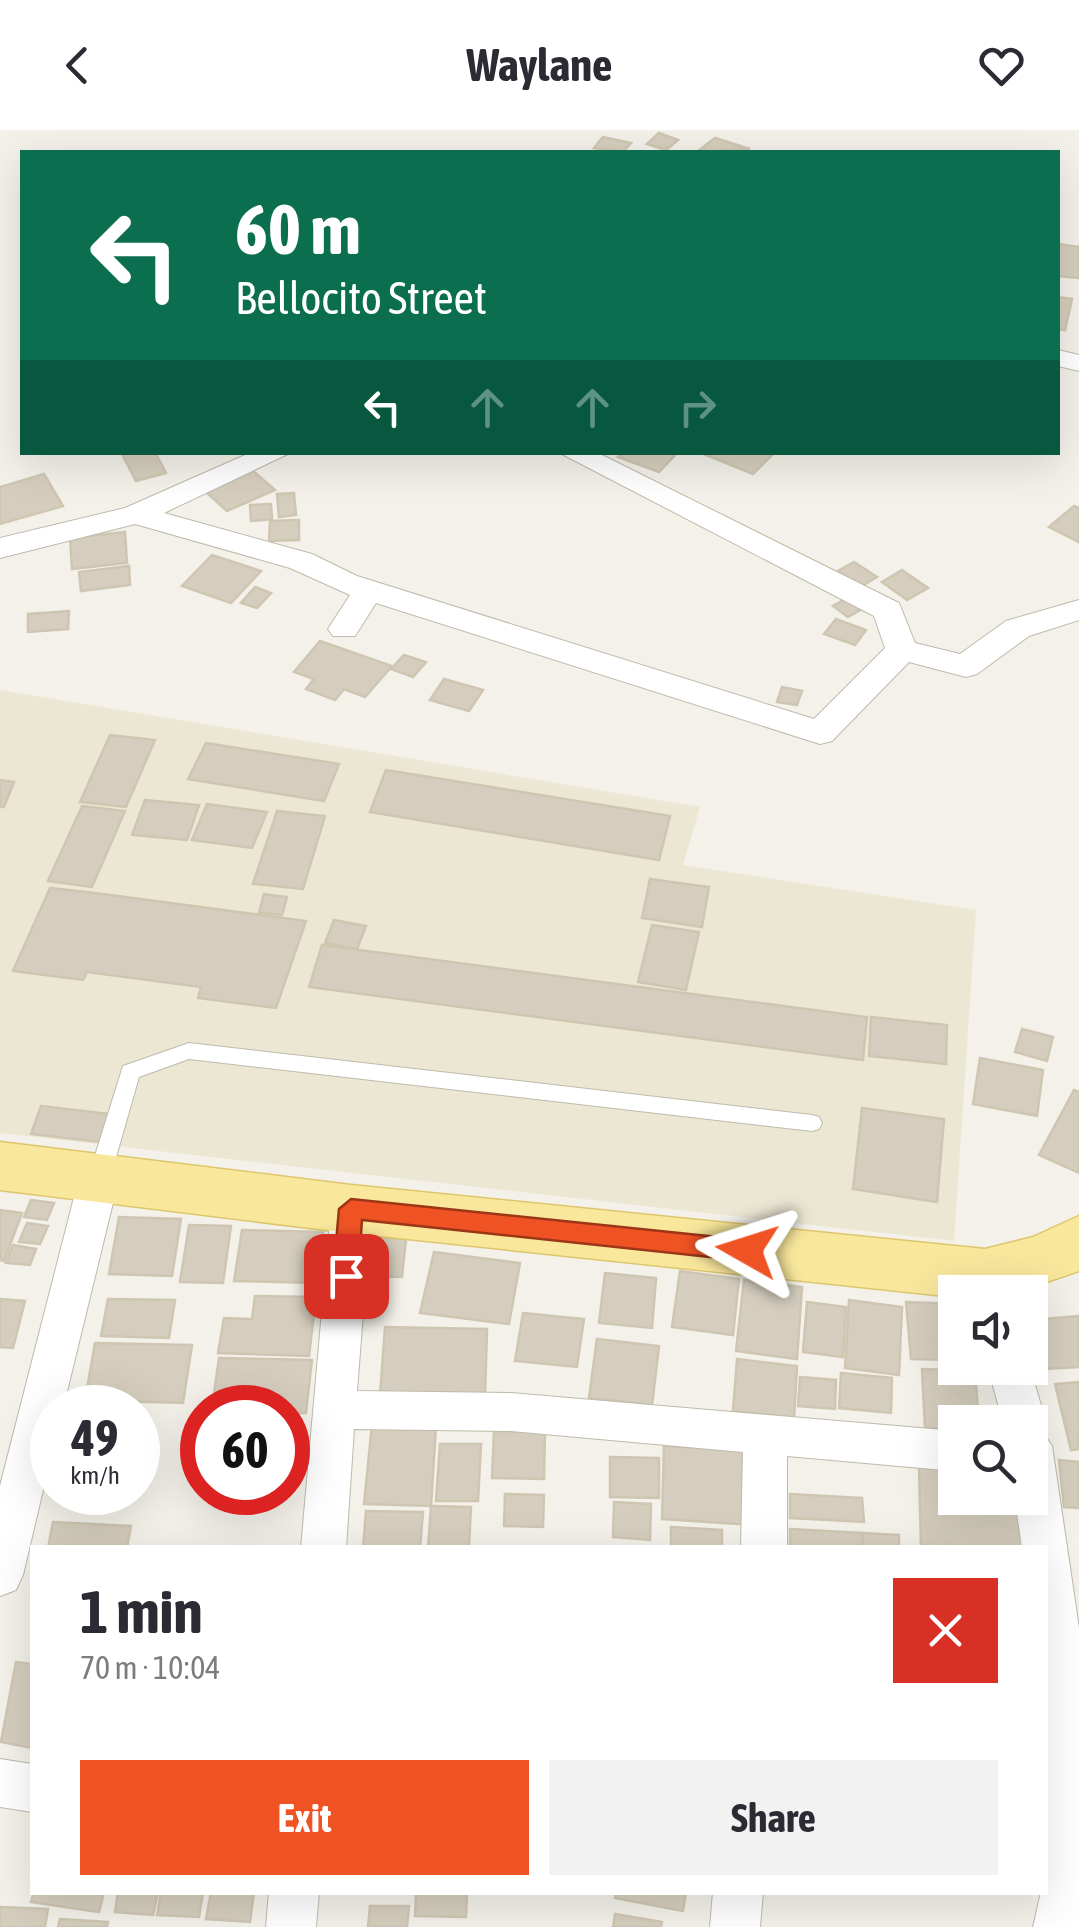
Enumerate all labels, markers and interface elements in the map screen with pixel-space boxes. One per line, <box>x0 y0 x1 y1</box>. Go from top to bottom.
icon: back <box>50 38 105 93</box>
icon: heart <box>974 38 1029 93</box>
text: Waylane <box>467 39 612 91</box>
text: 60 m <box>235 189 361 269</box>
icon: left <box>70 190 200 320</box>
text: Bellocito Street <box>235 272 487 324</box>
icon: left <box>355 380 410 435</box>
icon: ahead <box>460 380 515 435</box>
icon: ahead <box>565 380 620 435</box>
icon: right <box>670 380 725 435</box>
position arrow <box>695 1198 799 1302</box>
pin <box>304 1234 389 1319</box>
icon: arrive <box>319 1249 374 1304</box>
map controls <box>938 1275 1048 1515</box>
button: sound <box>938 1275 1048 1385</box>
speed limit sign: 60 <box>180 1385 310 1515</box>
button: search <box>938 1405 1048 1515</box>
text: 49 <box>71 1409 118 1467</box>
text: km/h <box>70 1461 120 1489</box>
text: 1 min <box>80 1577 203 1646</box>
button: close <box>893 1578 998 1683</box>
text: 70 m · 10:04 <box>80 1649 220 1686</box>
button: Exit <box>80 1760 529 1875</box>
button: Share <box>549 1760 998 1875</box>

